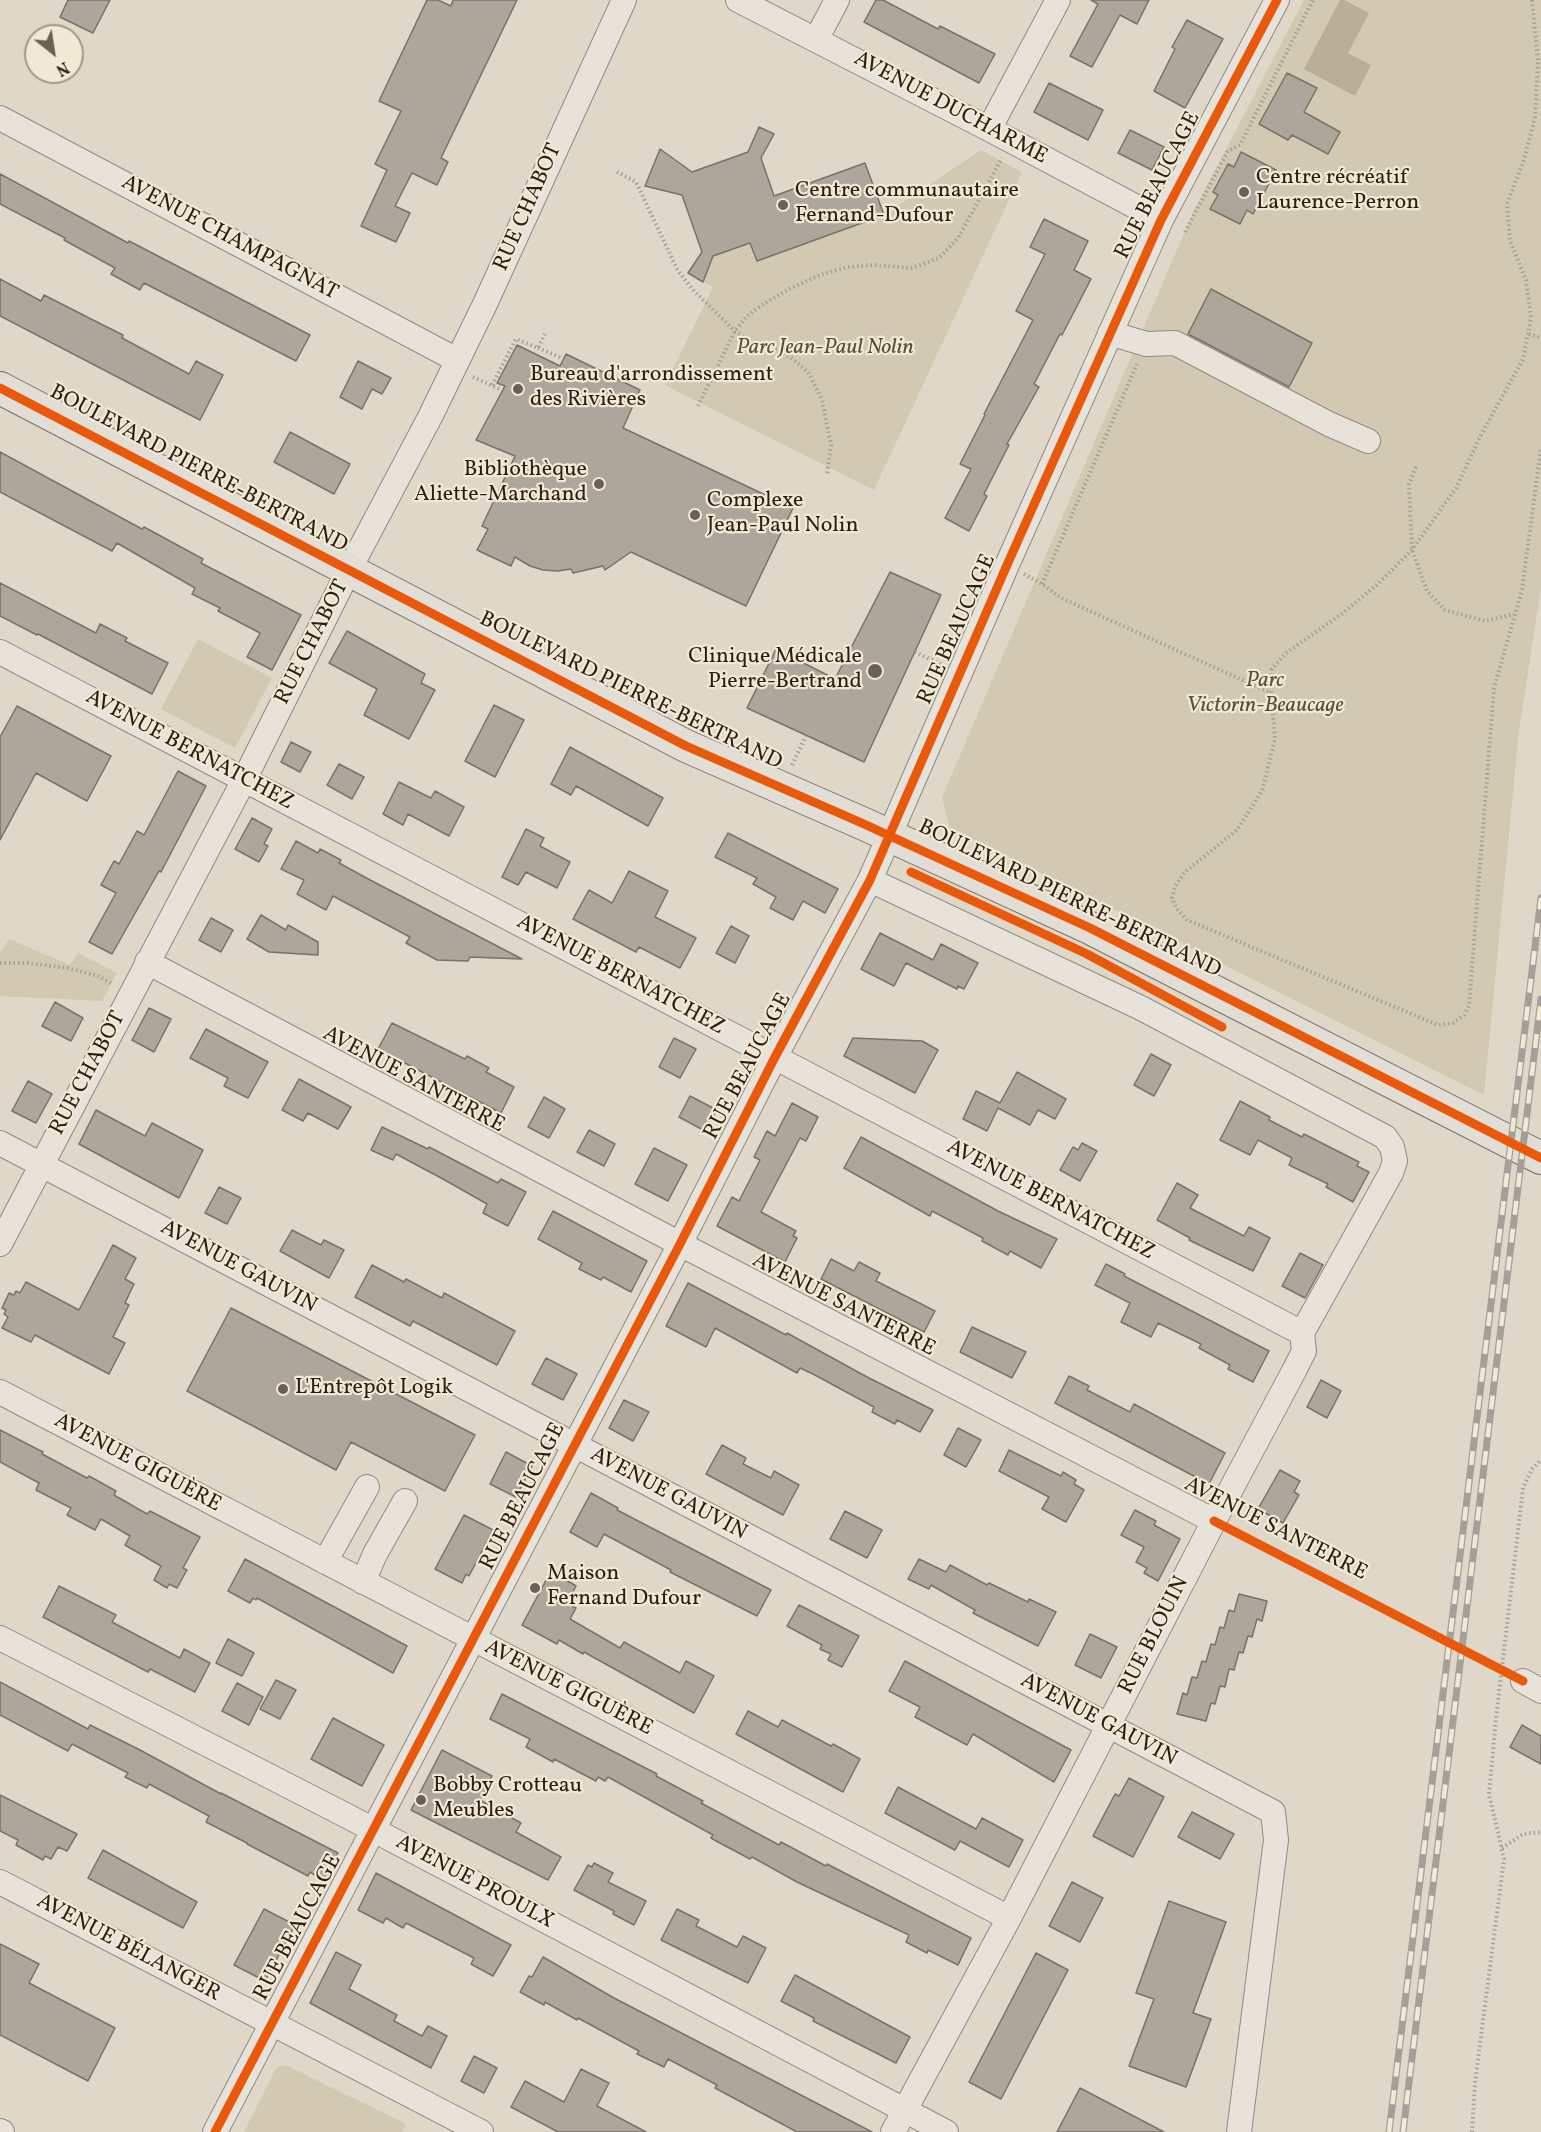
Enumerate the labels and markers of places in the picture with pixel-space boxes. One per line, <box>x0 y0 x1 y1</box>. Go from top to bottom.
place label: Centre récréatif Laurence-Perron <box>1256 166 1419 218</box>
place label: Centre communautaire Fernand-Dufour <box>795 179 1019 230</box>
marker: Centre récréatif Laurence-Perron <box>1237 185 1251 199</box>
marker: Centre communautaire Fernand-Dufour <box>776 198 790 212</box>
place label: Bureau d'arrondissement des Rivières <box>530 363 774 414</box>
marker: Bureau d'arrondissement des Rivières <box>511 382 525 396</box>
place label: Bibliothèque Aliette-Marchand <box>414 458 587 510</box>
marker: Bibliothèque Aliette-Marchand <box>592 477 606 491</box>
place label: Complexe Jean-Paul Nolin <box>707 489 859 540</box>
marker: Complexe Jean-Paul Nolin <box>688 508 702 522</box>
place label: Clinique Médicale Pierre-Bertrand <box>688 645 862 696</box>
marker: Clinique Médicale Pierre-Bertrand <box>866 662 884 680</box>
place label: L'Entrepôt Logik <box>295 1376 453 1402</box>
marker: L'Entrepôt Logik <box>276 1382 290 1396</box>
place label: Maison Fernand Dufour <box>547 1562 701 1614</box>
marker: Maison Fernand Dufour <box>528 1581 542 1595</box>
place label: Bobby Crotteau Meubles <box>433 1774 582 1826</box>
marker: Bobby Crotteau Meubles <box>414 1793 428 1807</box>

